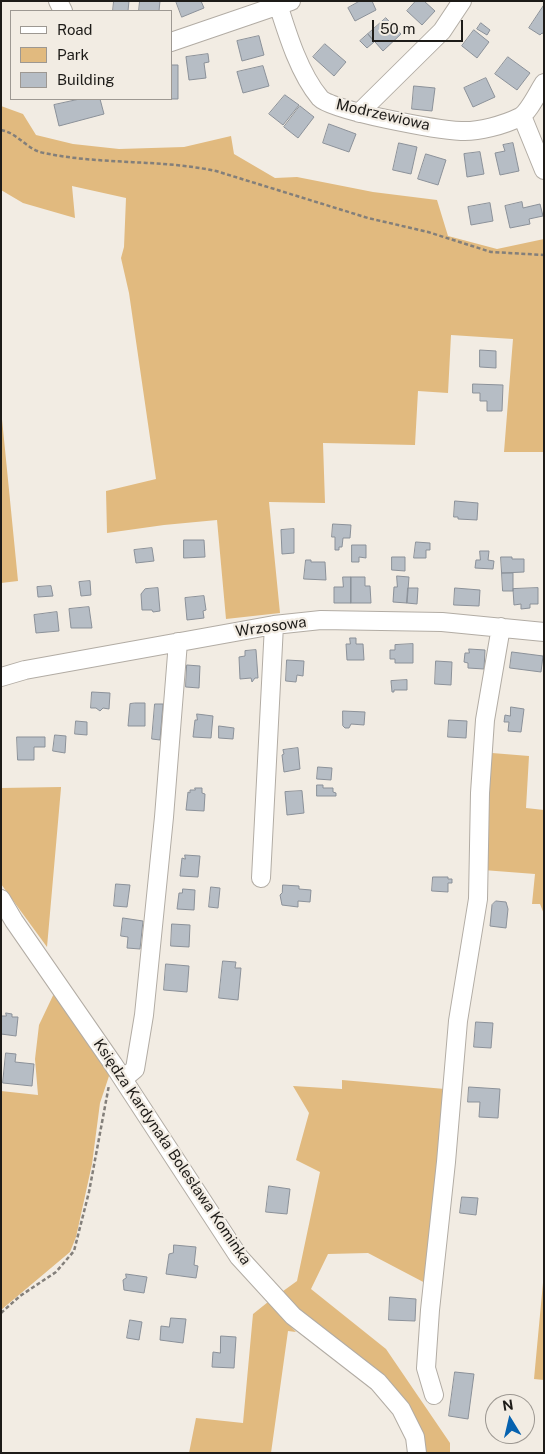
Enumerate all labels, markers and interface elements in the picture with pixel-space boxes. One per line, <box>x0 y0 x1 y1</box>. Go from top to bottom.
legend <box>10 10 172 100</box>
scale bar <box>375 10 466 42</box>
text: 50 m <box>380 20 415 37</box>
text: Road <box>57 21 93 38</box>
text: Park <box>57 46 89 63</box>
text: Building <box>57 71 115 88</box>
street label: Modrzewiowa <box>334 95 432 135</box>
street label: Wrzosowa <box>234 613 308 641</box>
street label: Księdza Kardynała Bolesława Kominka <box>89 1036 255 1268</box>
north arrow <box>485 1394 535 1444</box>
text: N <box>501 1396 514 1414</box>

